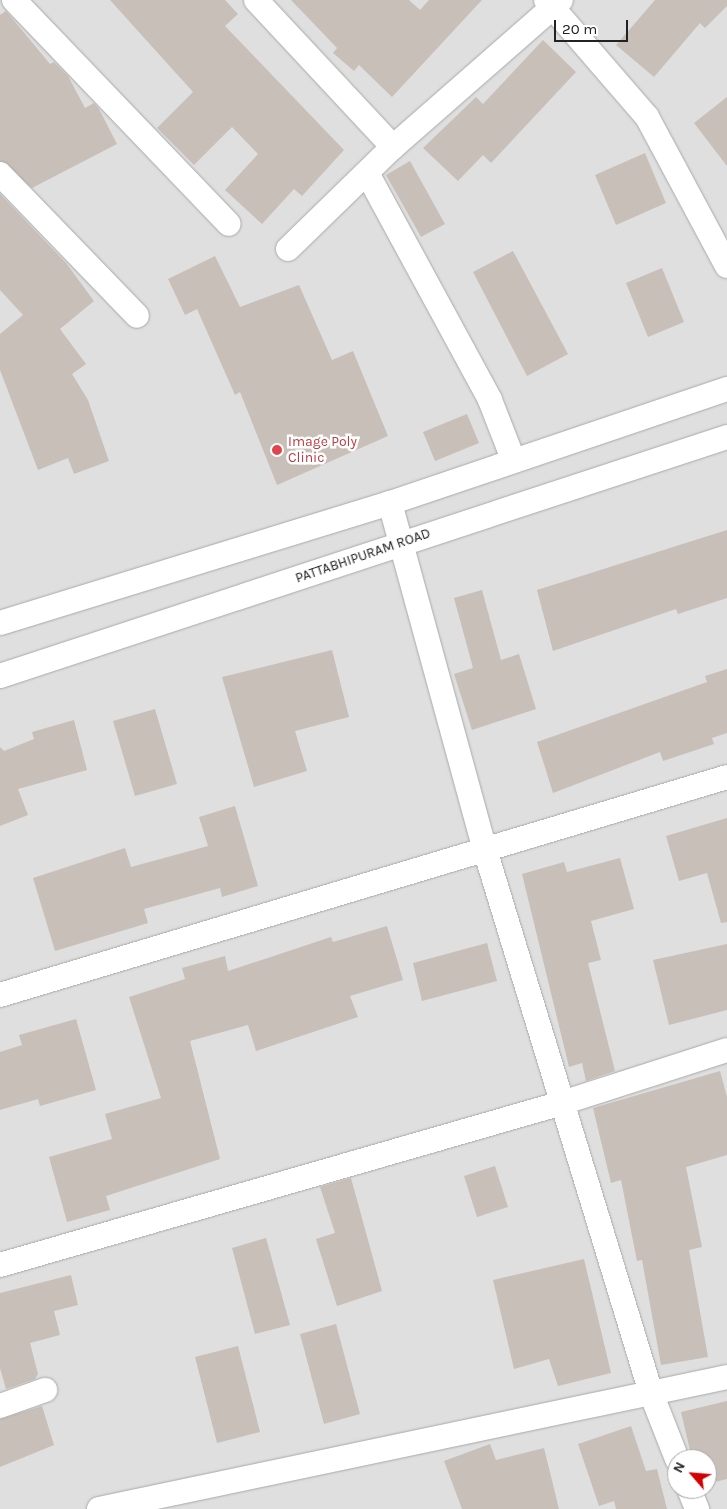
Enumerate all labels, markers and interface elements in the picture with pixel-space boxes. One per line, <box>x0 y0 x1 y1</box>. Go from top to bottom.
scale bar <box>557 10 631 42</box>
text: 20 m <box>562 20 597 38</box>
place label: Image Poly Clinic <box>288 434 357 467</box>
marker: Image Poly Clinic <box>270 443 284 457</box>
street label: PATTABHIPURAM ROAD <box>293 525 433 587</box>
north arrow <box>667 1449 717 1499</box>
text: N <box>669 1459 689 1476</box>

